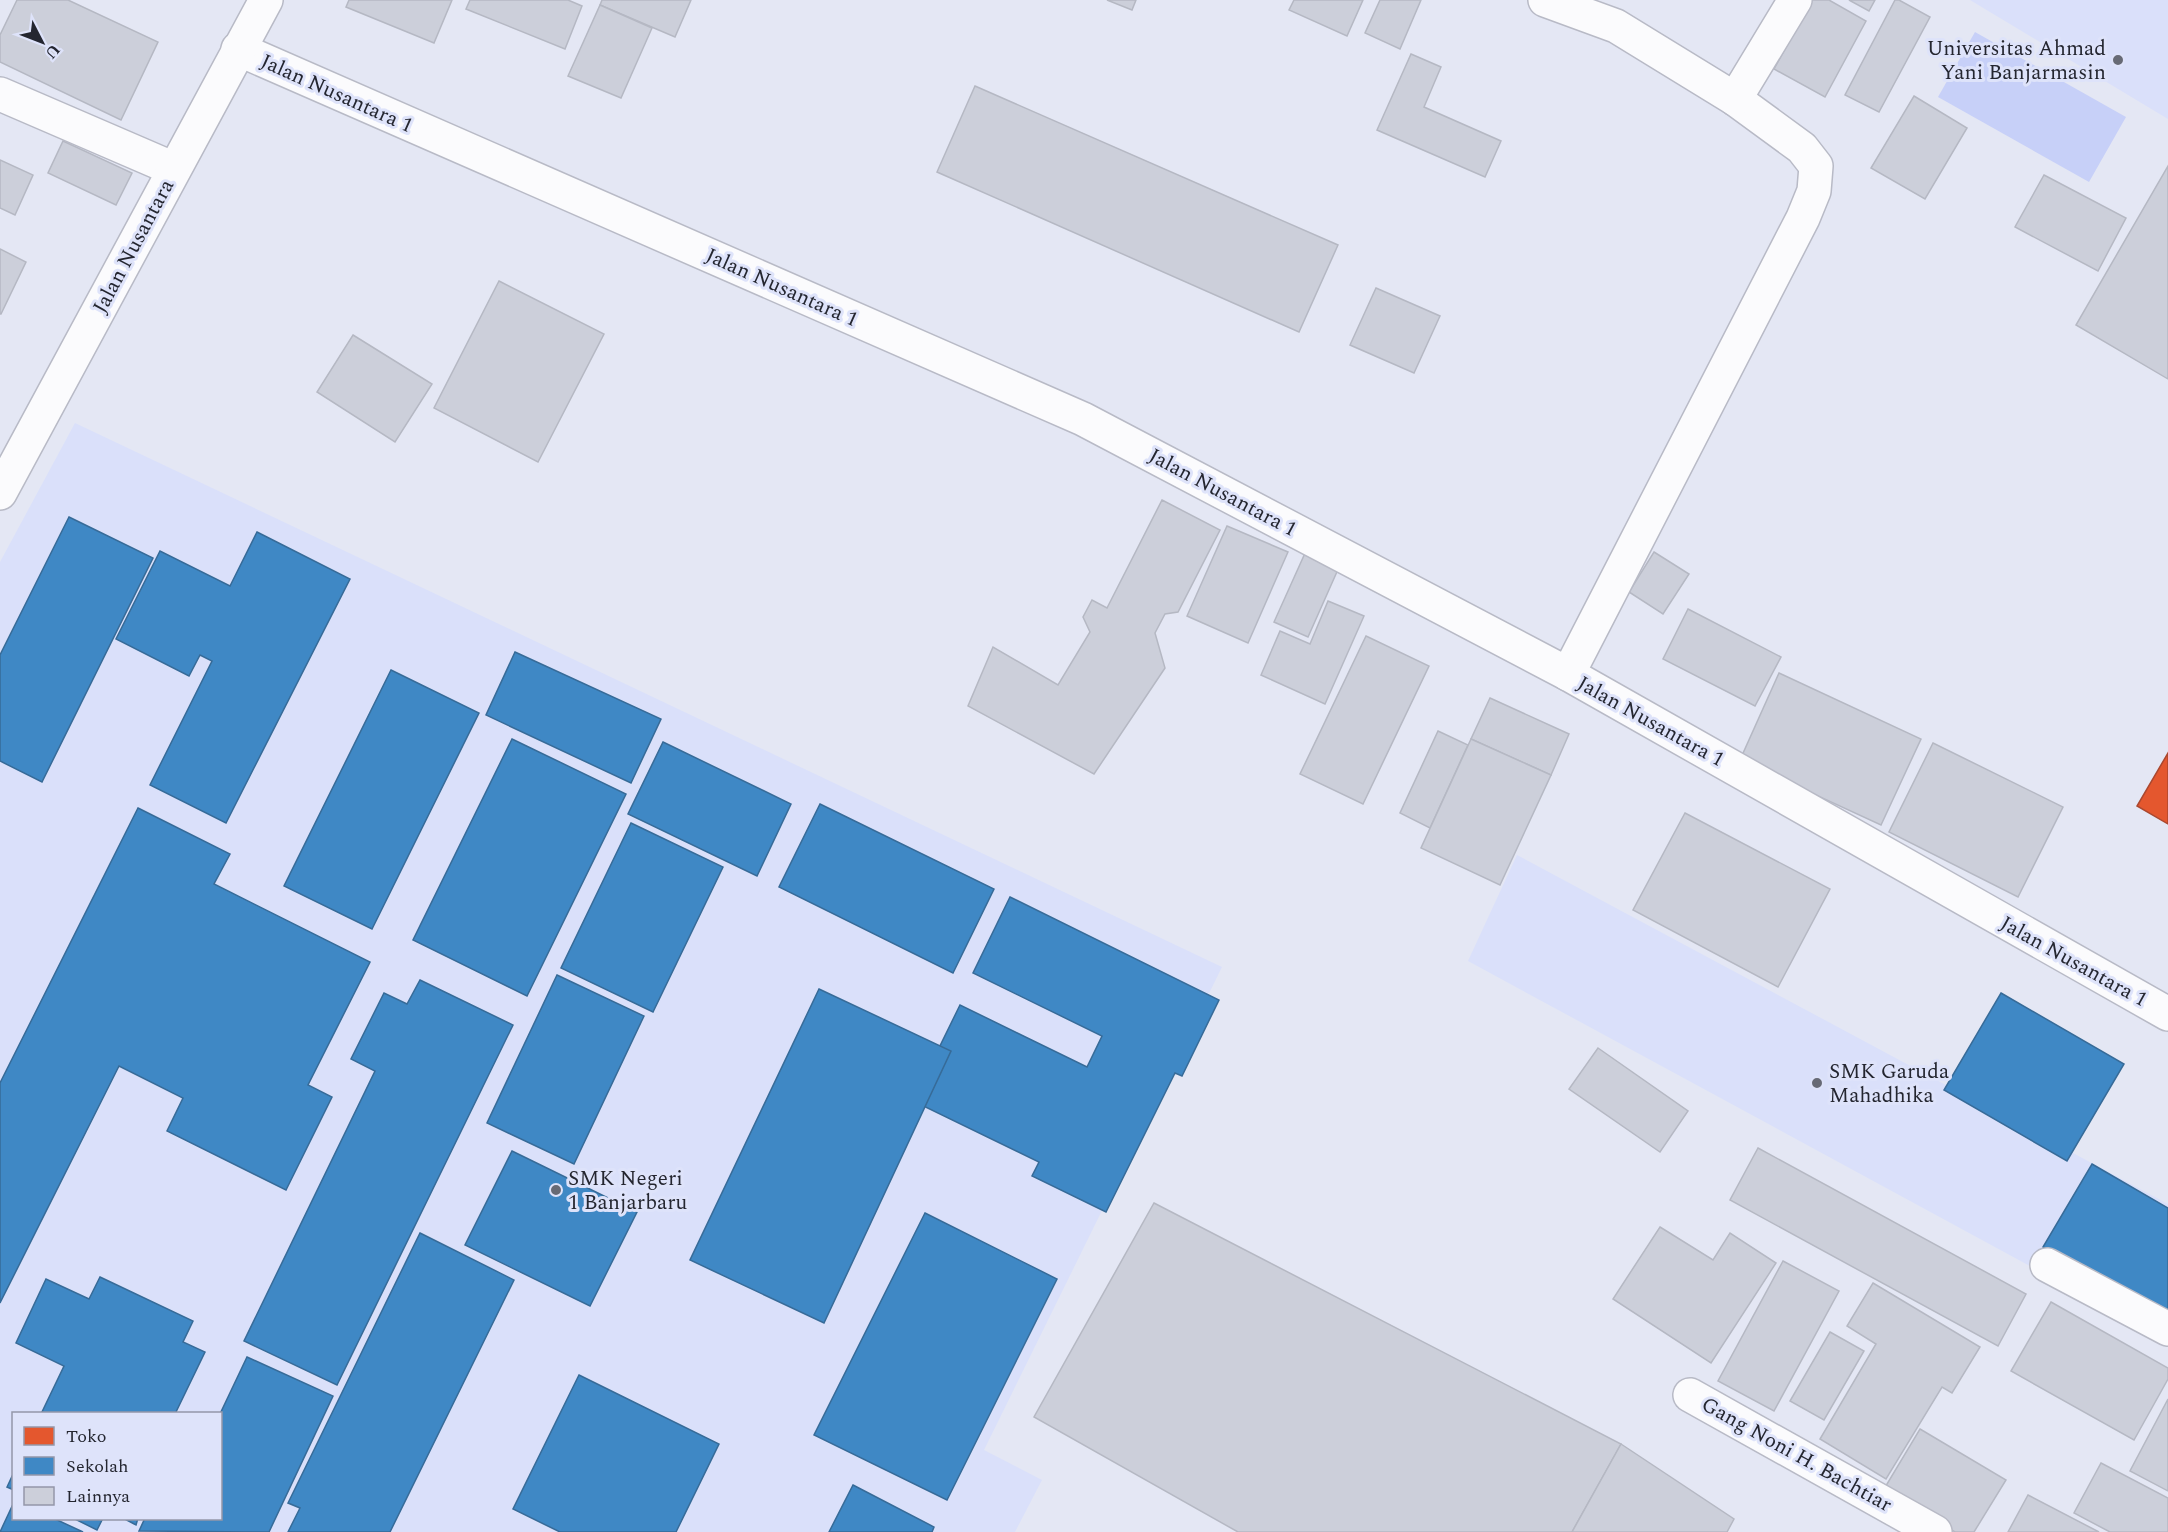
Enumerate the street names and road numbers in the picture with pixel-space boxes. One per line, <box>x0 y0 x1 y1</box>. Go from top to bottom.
street label: Jalan Nusantara 1 <box>255 46 418 142</box>
street label: Jalan Nusantara <box>85 173 183 319</box>
street label: Jalan Nusantara 1 <box>700 240 863 336</box>
street label: Jalan Nusantara 1 <box>1143 440 1302 546</box>
street label: Jalan Nusantara 1 <box>1571 668 1730 776</box>
street label: Jalan Nusantara 1 <box>1994 908 2153 1016</box>
street label: Gang Noni H. Bachtiar <box>1695 1389 1898 1521</box>

